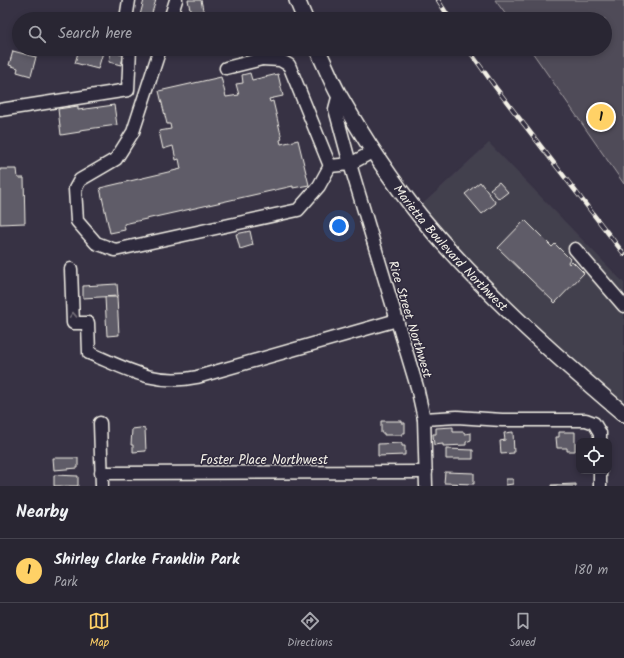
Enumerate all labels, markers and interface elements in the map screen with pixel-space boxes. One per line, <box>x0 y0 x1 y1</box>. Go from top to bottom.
search box <box>12 12 612 56</box>
text: Search here <box>58 22 132 46</box>
icon: search <box>26 23 48 45</box>
pin: 1 <box>588 102 614 132</box>
street label: Marietta Boulevard Northwest <box>387 181 513 318</box>
your location <box>329 216 349 236</box>
street label: Rice Street Northwest <box>382 258 438 382</box>
one-way arrow <box>69 312 77 318</box>
map controls <box>576 438 612 474</box>
button: locate <box>576 438 612 474</box>
street label: Foster Place Northwest <box>200 450 329 471</box>
text: Nearby <box>16 499 68 526</box>
text: Shirley Clarke Franklin Park <box>54 548 239 572</box>
text: 1 <box>27 560 31 581</box>
text: 180 m <box>574 560 608 581</box>
text: Park <box>54 572 78 593</box>
tab: Map <box>88 610 110 652</box>
tab: Directions <box>287 610 333 652</box>
tab: Saved <box>510 610 536 652</box>

